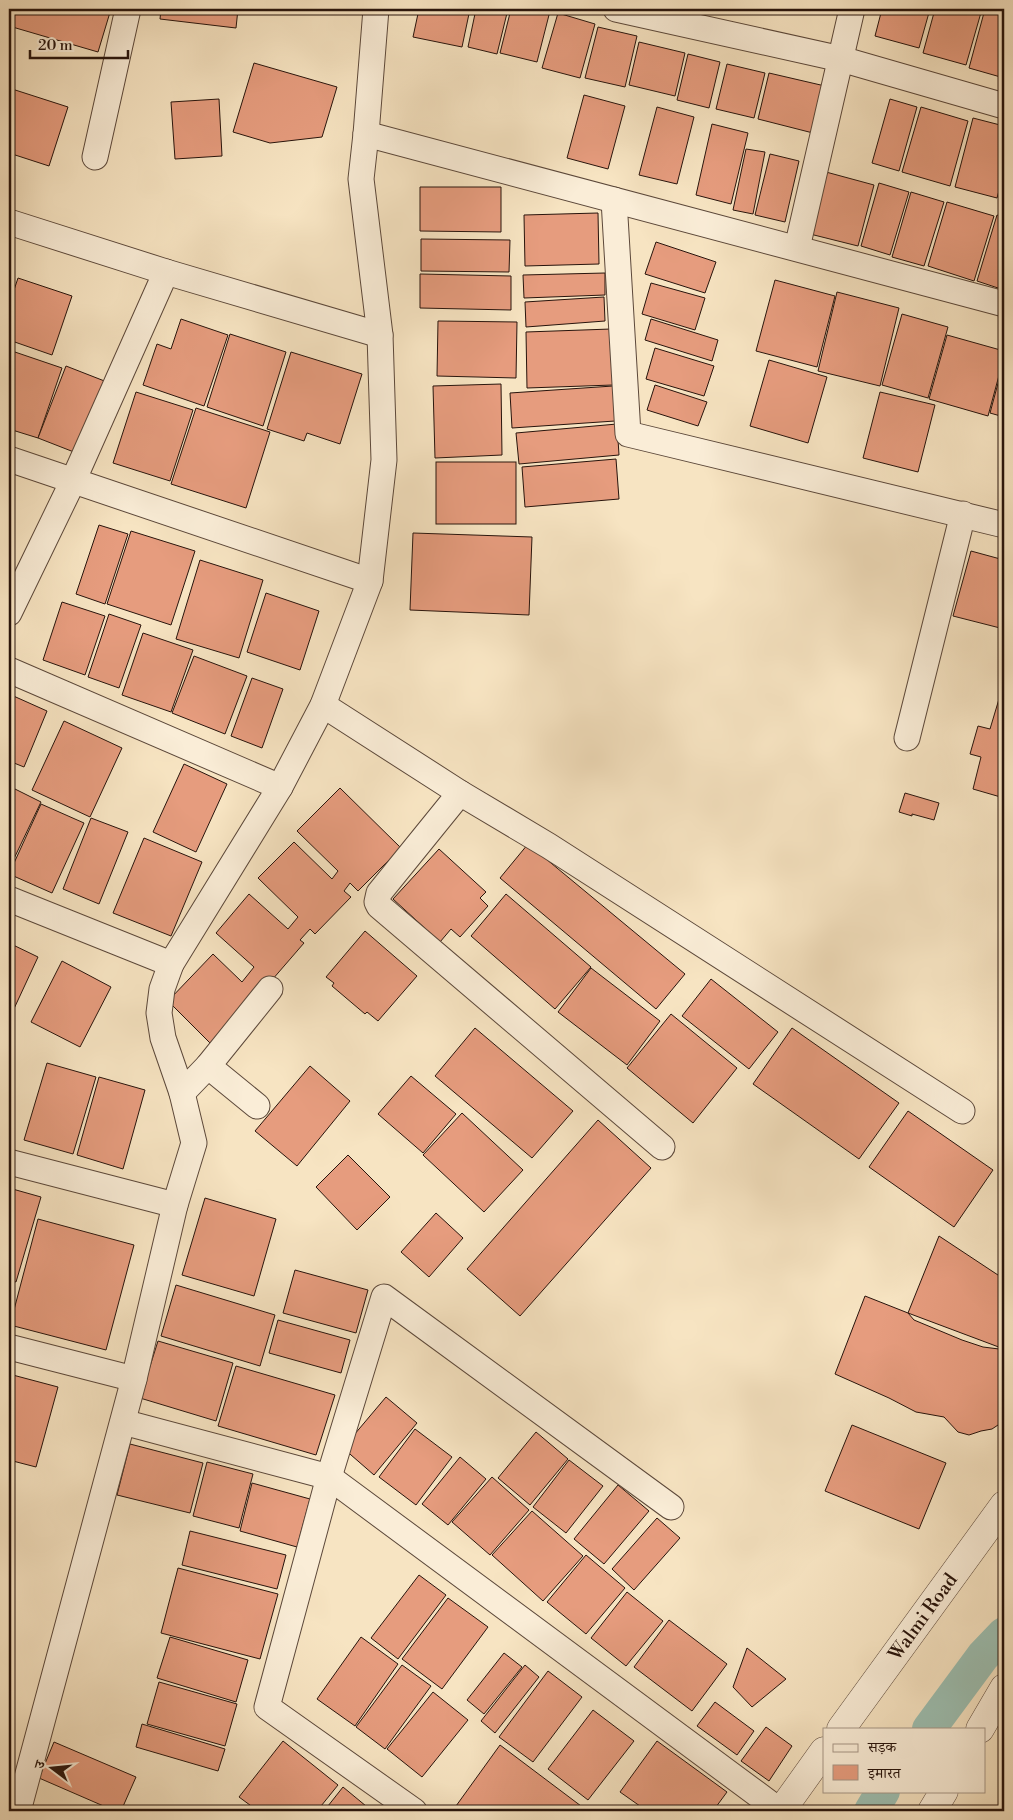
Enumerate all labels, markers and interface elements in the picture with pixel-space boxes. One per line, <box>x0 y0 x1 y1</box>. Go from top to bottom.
scale bar <box>30 28 128 60</box>
text: 20 m <box>38 36 73 55</box>
street label: Walmi Road <box>883 1568 963 1666</box>
legend <box>823 1728 986 1792</box>
text: सड़क <box>867 1738 897 1757</box>
north arrow <box>28 1742 78 1792</box>
text: उ <box>31 1758 50 1772</box>
text: इमारत <box>867 1764 902 1783</box>

